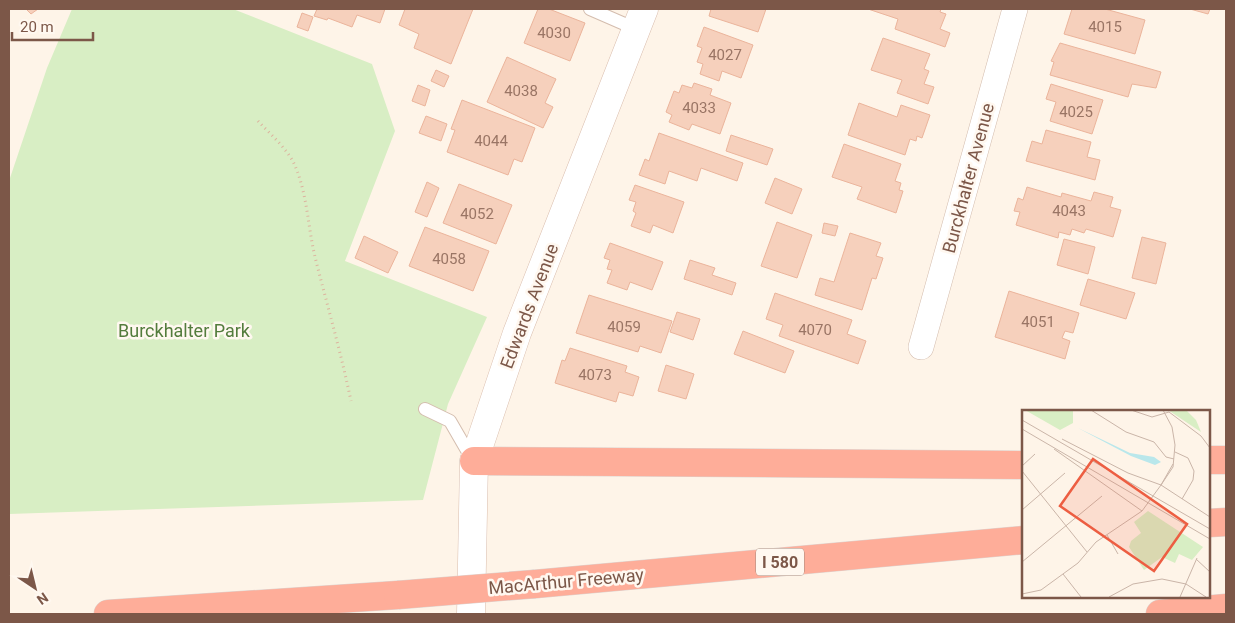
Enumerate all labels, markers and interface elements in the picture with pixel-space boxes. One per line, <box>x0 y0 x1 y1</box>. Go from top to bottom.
scale bar <box>12 10 94 42</box>
text: 20 m <box>20 18 54 36</box>
house number: 4015 <box>1088 18 1122 36</box>
house number: 4030 <box>537 24 571 42</box>
house number: 4027 <box>708 46 742 64</box>
house number: 4038 <box>504 82 538 100</box>
house number: 4033 <box>682 99 716 117</box>
street label: Burckhalter Avenue <box>938 101 998 255</box>
house number: 4025 <box>1059 103 1093 121</box>
house number: 4044 <box>474 132 508 150</box>
house number: 4043 <box>1052 202 1086 220</box>
house number: 4052 <box>460 205 494 223</box>
street label: Edwards Avenue <box>496 241 562 371</box>
house number: 4058 <box>432 250 466 268</box>
house number: 4051 <box>1021 313 1055 331</box>
house number: 4059 <box>607 318 641 336</box>
park label: Burckhalter Park <box>118 320 251 341</box>
house number: 4070 <box>798 321 832 339</box>
house number: 4073 <box>578 366 612 384</box>
inset map <box>1022 410 1210 598</box>
road number: I 580 <box>756 548 804 576</box>
north arrow <box>10 563 60 613</box>
street label: MacArthur Freeway <box>487 564 645 598</box>
text: N <box>34 589 51 608</box>

